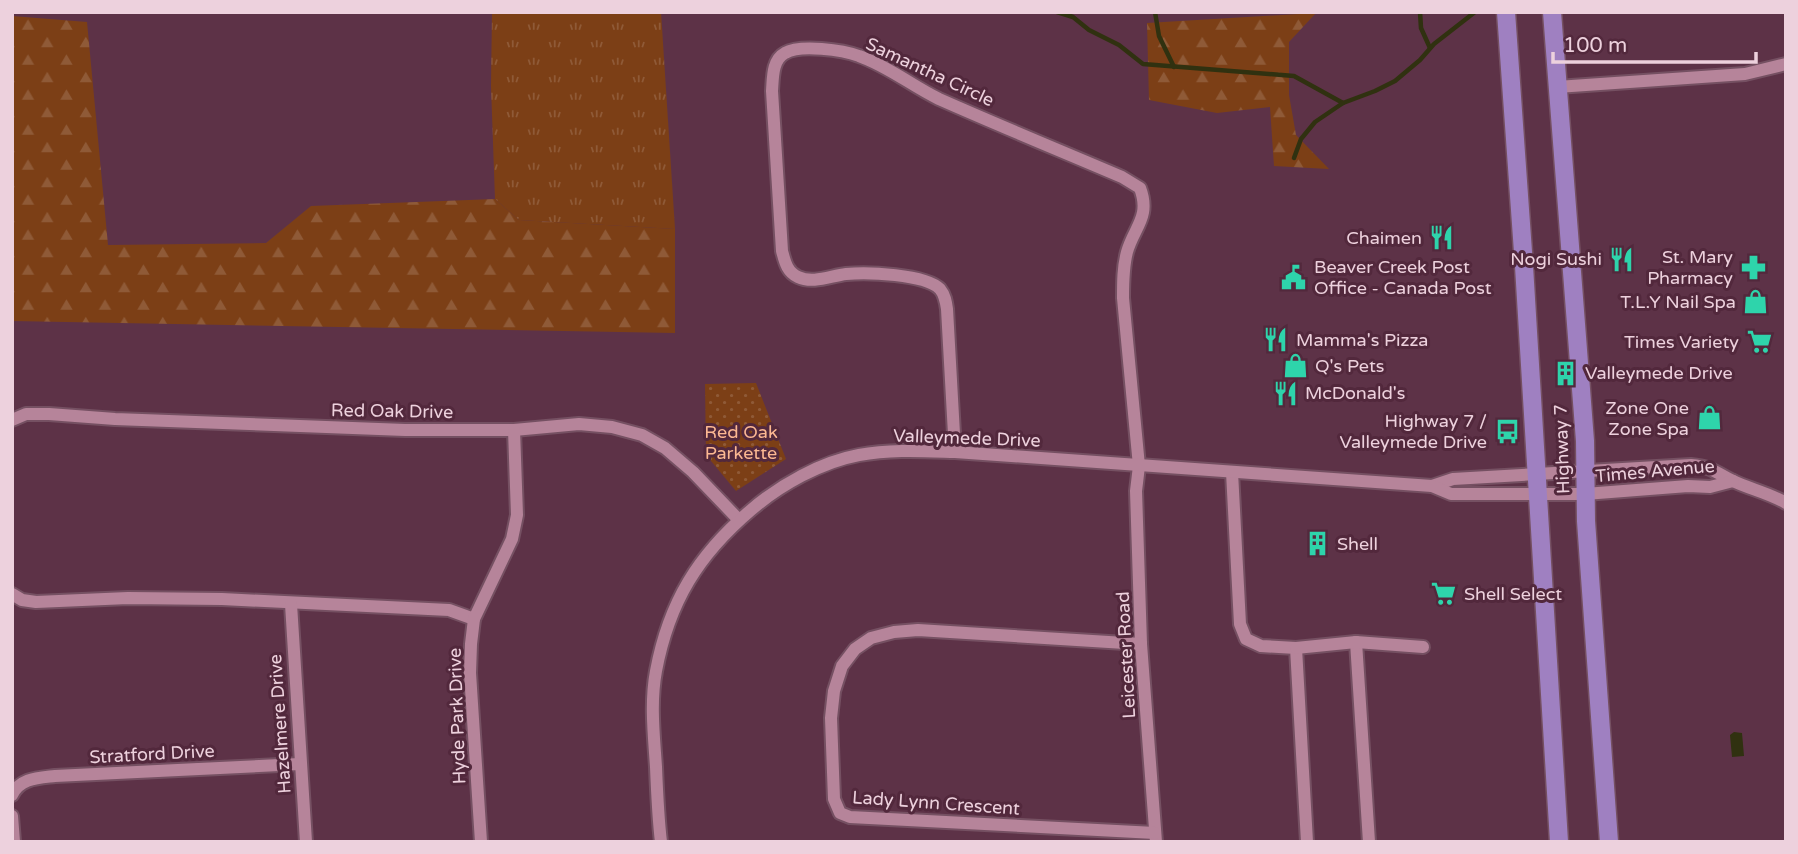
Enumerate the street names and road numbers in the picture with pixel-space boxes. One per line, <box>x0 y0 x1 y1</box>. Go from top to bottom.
street label: Samantha Circle <box>862 33 998 111</box>
street label: Red Oak Drive <box>331 399 453 423</box>
street label: Highway 7 <box>1549 404 1575 494</box>
street label: Valleymede Drive <box>893 424 1041 452</box>
street label: Times Avenue <box>1594 455 1716 487</box>
street label: Leicester Road <box>1112 591 1140 719</box>
street label: Hyde Park Drive <box>444 647 470 785</box>
street label: Hazelmere Drive <box>264 653 296 795</box>
street label: Stratford Drive <box>89 740 215 768</box>
street label: Lady Lynn Crescent <box>851 786 1021 820</box>

